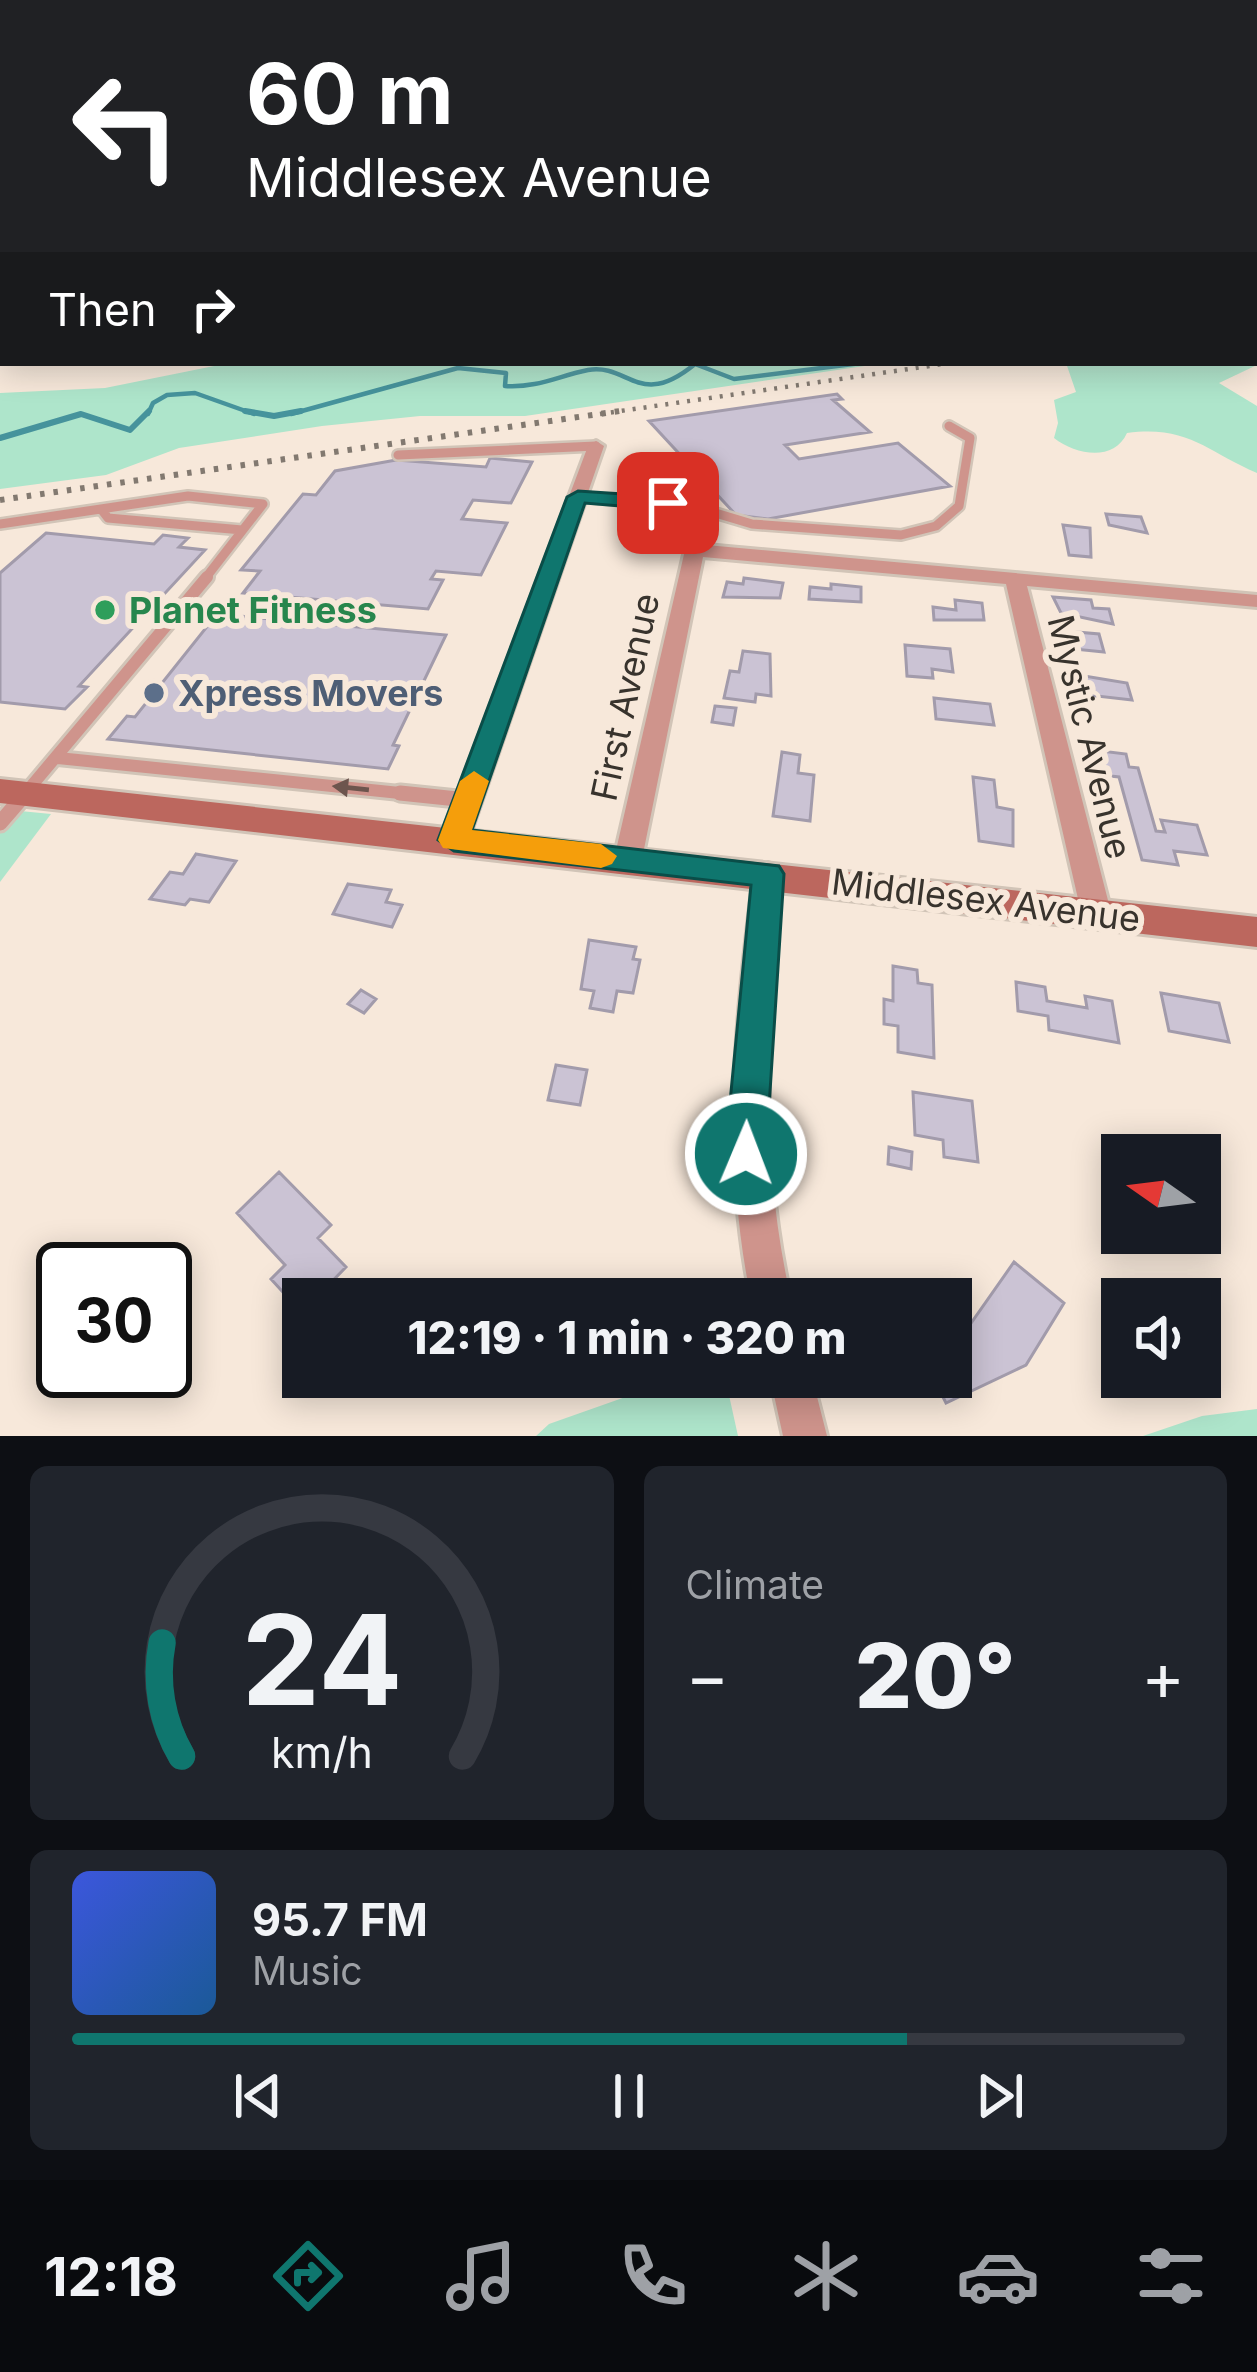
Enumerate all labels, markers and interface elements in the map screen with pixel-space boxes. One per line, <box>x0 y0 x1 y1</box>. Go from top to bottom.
text: 60 m <box>246 43 454 144</box>
icon: left <box>48 48 204 204</box>
text: Middlesex Avenue <box>246 145 712 210</box>
icon: right <box>180 276 246 342</box>
text: Then <box>48 282 156 337</box>
pin <box>617 452 719 554</box>
icon: arrive <box>635 470 701 536</box>
place label: Planet Fitness <box>129 588 377 632</box>
street label: First Avenue <box>582 589 668 805</box>
marker: Planet Fitness <box>92 597 118 623</box>
street label: Mystic Avenue <box>1038 611 1142 863</box>
place label: Xpress Movers <box>178 671 444 715</box>
marker: Xpress Movers <box>141 680 167 706</box>
one-way arrow <box>332 778 370 797</box>
street label: Middlesex Avenue <box>829 859 1143 941</box>
position arrow <box>683 1091 809 1217</box>
north arrow <box>1101 1134 1221 1254</box>
map controls <box>1101 1134 1221 1398</box>
speed limit sign: 30 <box>36 1242 192 1398</box>
button: sound <box>1101 1278 1221 1398</box>
text: 12:19 · 1 min · 320 m <box>408 1310 846 1365</box>
text: Climate <box>686 1561 824 1608</box>
text: 24 <box>241 1584 402 1735</box>
text: 20° <box>855 1621 1016 1730</box>
text: − <box>686 1636 729 1716</box>
text: + <box>1141 1636 1185 1716</box>
text: km/h <box>271 1726 373 1778</box>
text: 95.7 FM <box>252 1892 428 1947</box>
text: Music <box>252 1947 363 1994</box>
icon: previous <box>225 2063 291 2129</box>
icon: pause <box>596 2063 662 2129</box>
icon: next <box>967 2063 1033 2129</box>
icon: directions <box>266 2234 350 2318</box>
icon: music <box>439 2234 523 2318</box>
icon: phone <box>611 2234 695 2318</box>
icon: climate <box>784 2234 868 2318</box>
icon: car <box>956 2234 1040 2318</box>
icon: filters <box>1129 2234 1213 2318</box>
text: 12:18 <box>44 2244 178 2309</box>

